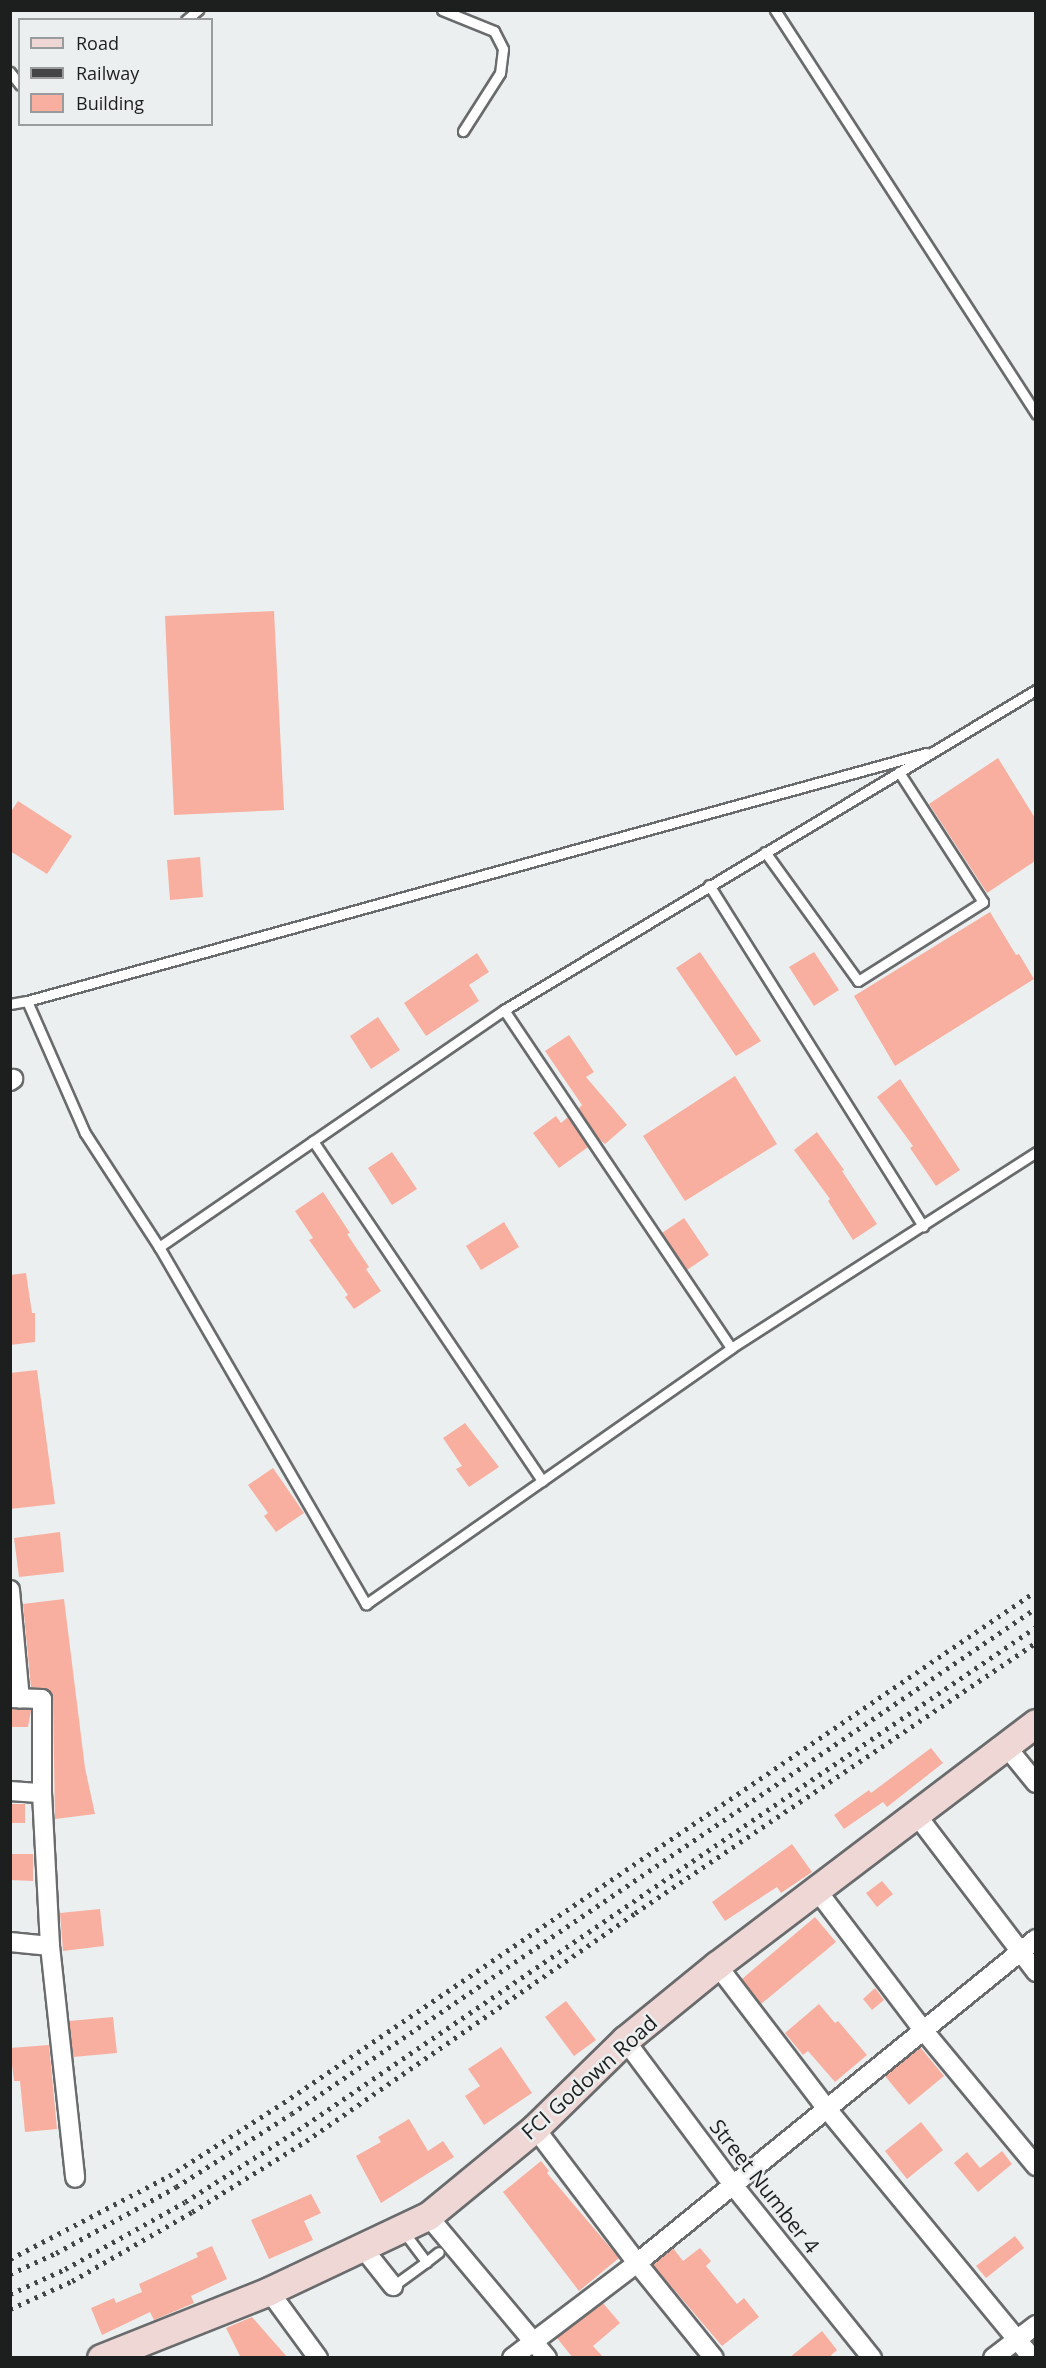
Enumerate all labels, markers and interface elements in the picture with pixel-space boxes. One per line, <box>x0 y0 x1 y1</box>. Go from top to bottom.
legend <box>18 18 213 126</box>
text: Road <box>76 31 119 55</box>
text: Railway <box>76 61 139 85</box>
text: Building <box>76 91 144 115</box>
street label: FCI Godown Road <box>516 2010 662 2144</box>
street label: Street Number 4 <box>705 2114 825 2258</box>

